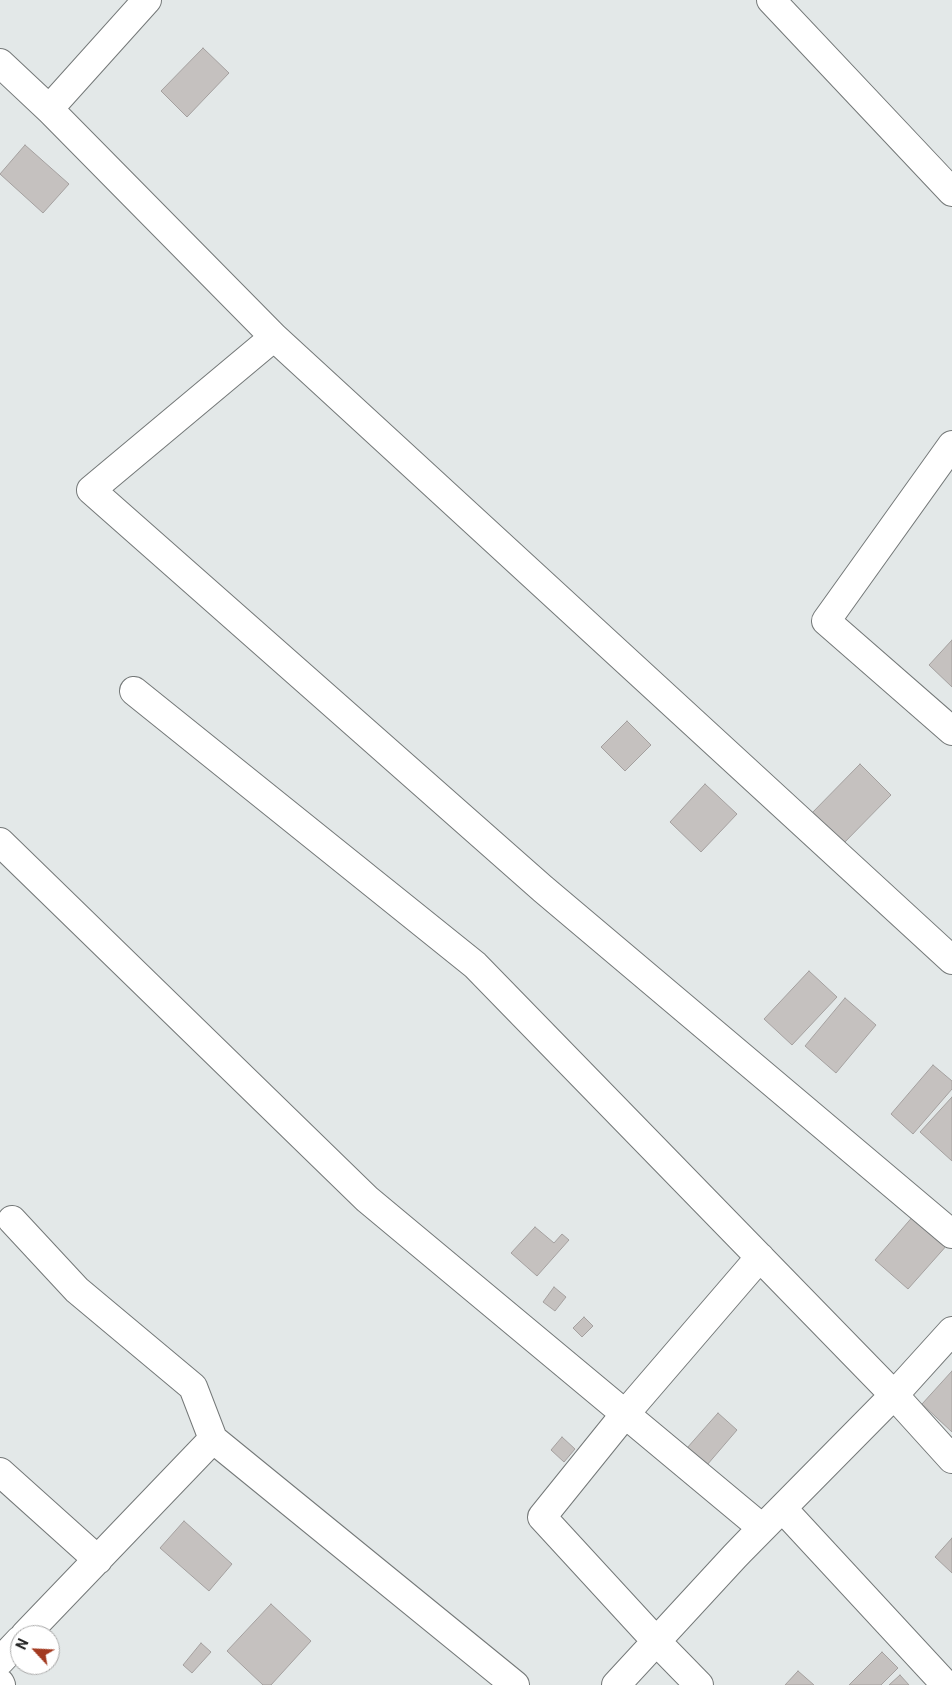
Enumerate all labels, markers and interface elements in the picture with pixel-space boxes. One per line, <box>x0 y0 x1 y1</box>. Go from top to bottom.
north arrow <box>10 1625 60 1675</box>
text: N <box>13 1636 32 1652</box>

